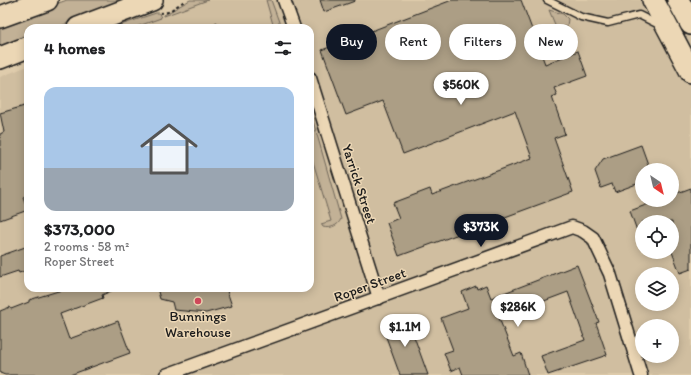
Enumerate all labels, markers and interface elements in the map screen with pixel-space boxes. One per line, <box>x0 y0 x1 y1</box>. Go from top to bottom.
chip: Buy <box>326 24 377 60</box>
chip: Rent <box>385 24 441 60</box>
chip: Filters <box>449 24 516 60</box>
chip: New <box>524 24 578 60</box>
icon: filters <box>272 37 294 59</box>
text: 4 homes <box>44 38 105 58</box>
pin: $560K <box>433 72 489 106</box>
text: $560K <box>443 77 479 92</box>
icon: home <box>133 113 205 185</box>
street label: Yarrick Street <box>338 142 380 226</box>
north arrow <box>635 163 679 207</box>
map controls <box>635 163 679 363</box>
pin: $373K <box>453 214 509 248</box>
button: locate <box>635 215 679 259</box>
text: $373,000 <box>44 219 115 239</box>
text: $373K <box>463 219 499 234</box>
text: 2 rooms · 58 m² <box>44 239 129 254</box>
text: Roper Street <box>44 254 114 269</box>
street label: Roper Street <box>332 264 408 306</box>
button: layers <box>635 267 679 311</box>
pin: $286K <box>490 294 546 328</box>
marker: Bunnings Warehouse <box>193 296 203 306</box>
text: $286K <box>500 299 536 314</box>
place label: Bunnings Warehouse <box>165 308 231 341</box>
pin: $1.1M <box>377 314 433 348</box>
text: $1.1M <box>389 319 421 334</box>
button: + <box>635 319 679 363</box>

